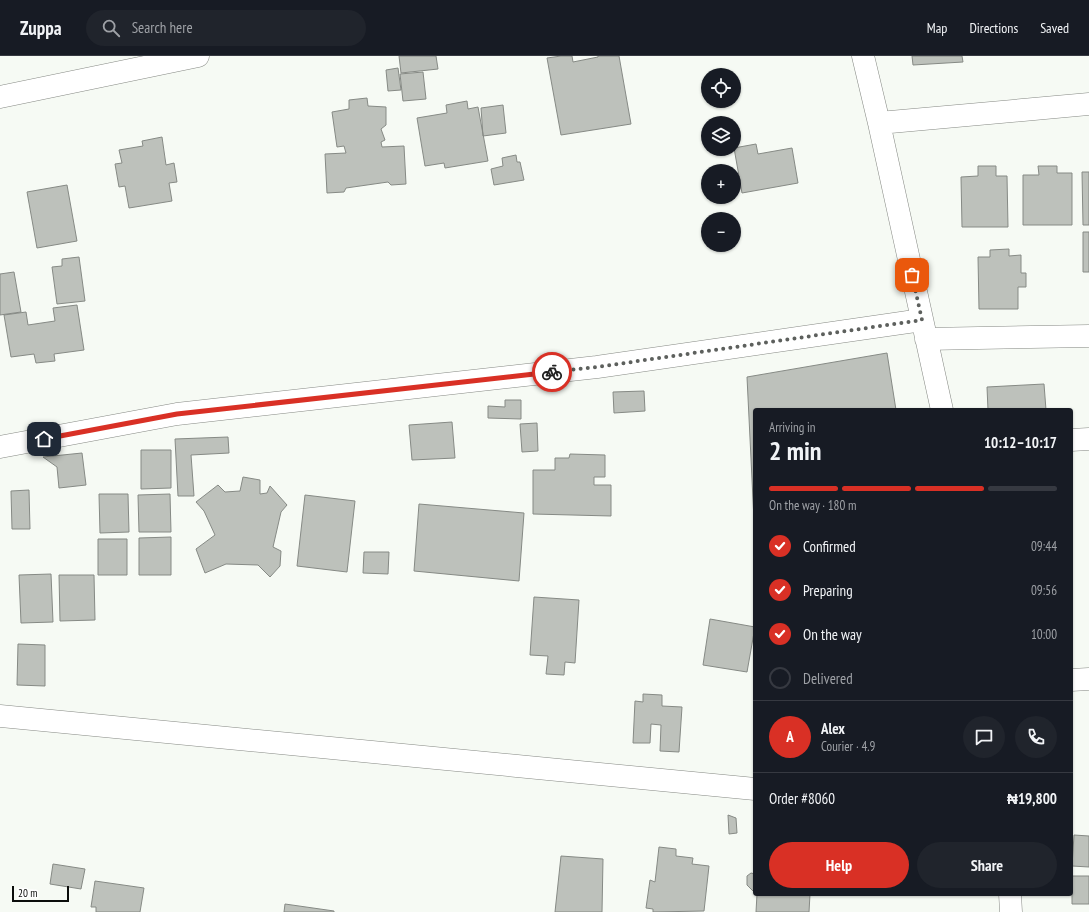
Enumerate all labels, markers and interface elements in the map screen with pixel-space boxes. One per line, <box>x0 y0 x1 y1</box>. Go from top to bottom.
search box <box>86 10 366 46</box>
text: Zuppa <box>20 16 62 40</box>
icon: search <box>100 17 122 39</box>
text: Search here <box>132 18 193 37</box>
text: Map <box>927 19 947 37</box>
text: Directions <box>969 19 1018 37</box>
text: Saved <box>1040 19 1069 37</box>
map controls <box>701 68 741 252</box>
button: locate <box>701 68 741 108</box>
button: layers <box>701 116 741 156</box>
button: + <box>701 164 741 204</box>
button: − <box>701 212 741 252</box>
pin <box>895 258 929 292</box>
icon: bag <box>901 264 923 286</box>
courier <box>532 352 572 392</box>
icon: bike <box>541 361 563 383</box>
text: Arriving in <box>769 419 816 436</box>
pin <box>27 422 61 456</box>
icon: home <box>33 428 55 450</box>
text: 10:12–10:17 <box>984 433 1057 452</box>
text: 2 min <box>769 434 822 467</box>
text: On the way · 180 m <box>769 497 856 514</box>
icon: check <box>769 535 791 557</box>
text: Confirmed <box>803 537 856 556</box>
text: 09:44 <box>1031 538 1057 555</box>
icon: check <box>769 579 791 601</box>
text: Preparing <box>803 581 853 600</box>
text: 09:56 <box>1031 582 1057 599</box>
icon: check <box>769 623 791 645</box>
text: On the way <box>803 625 862 644</box>
text: 10:00 <box>1031 626 1057 643</box>
text: Delivered <box>803 669 853 688</box>
button: chat <box>963 716 1005 758</box>
button: phone <box>1015 716 1057 758</box>
text: Alex <box>821 719 845 738</box>
text: A <box>786 727 794 746</box>
text: Courier · 4.9 <box>821 738 875 755</box>
text: Order #8060 <box>769 789 835 808</box>
text: ₦19,800 <box>1007 789 1057 808</box>
button: Help <box>769 842 909 888</box>
button: Share <box>917 842 1057 888</box>
scale bar <box>12 884 69 903</box>
text: 20 m <box>18 886 37 900</box>

